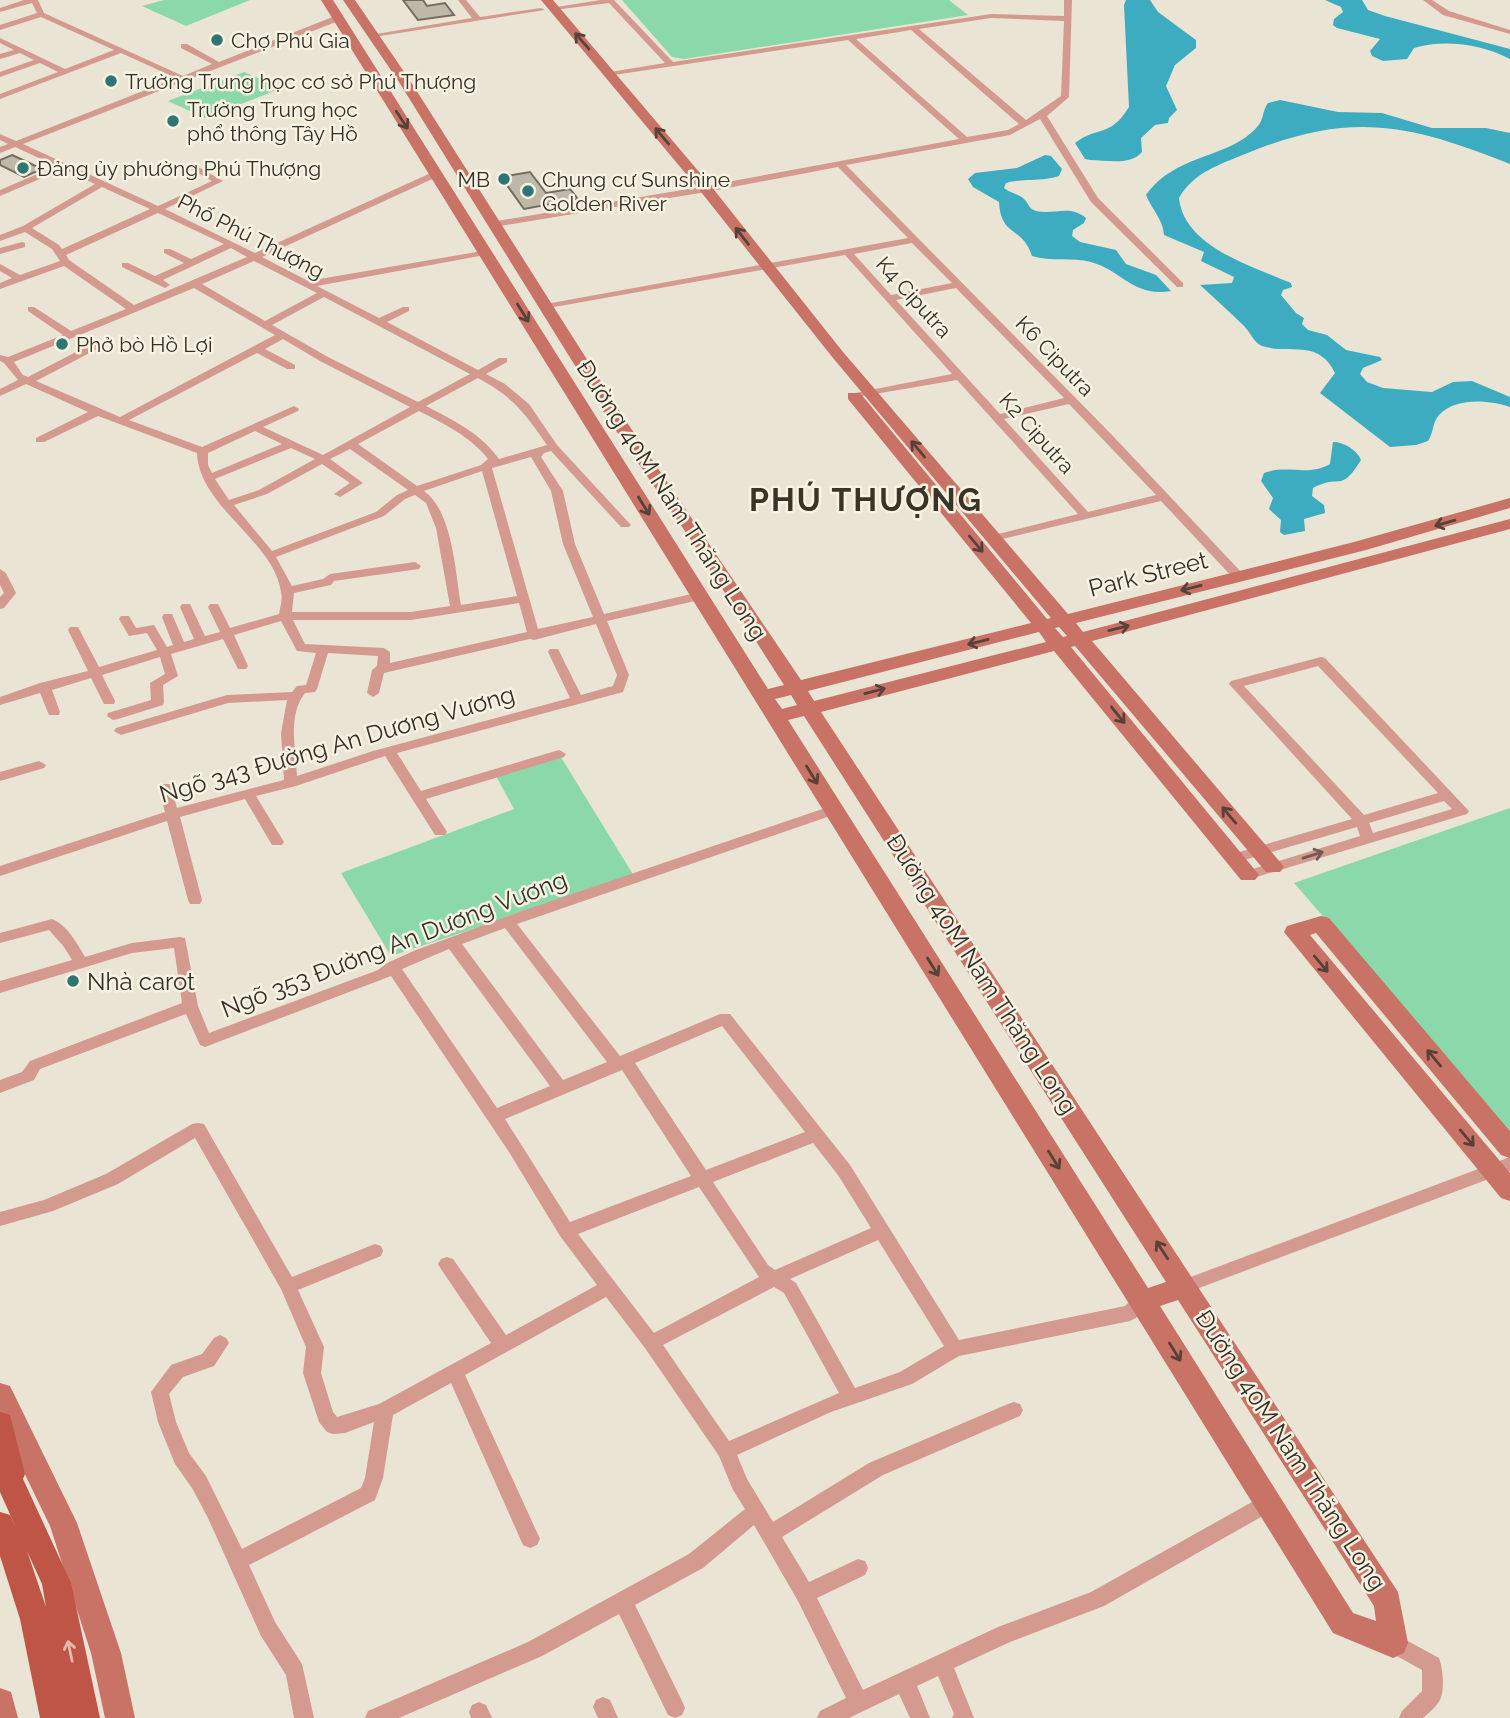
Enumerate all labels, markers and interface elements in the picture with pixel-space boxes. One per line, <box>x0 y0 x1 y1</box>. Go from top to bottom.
place label: Chợ Phú Gia <box>231 28 350 53</box>
marker: Chợ Phú Gia <box>209 32 225 48</box>
one-way arrow <box>574 32 590 50</box>
place label: Trường Trung học cơ sở Phú Thượng <box>125 69 476 94</box>
marker: Trường Trung học cơ sở Phú Thượng <box>103 73 119 89</box>
place label: Trường Trung học phổ thông Tây Hồ <box>187 97 358 146</box>
one-way arrow <box>395 110 409 130</box>
marker: Trường Trung học phổ thông Tây Hồ <box>165 113 181 129</box>
one-way arrow <box>654 128 670 146</box>
place label: Đảng ủy phường Phú Thượng <box>37 156 321 181</box>
marker: Đảng ủy phường Phú Thượng <box>15 160 31 176</box>
place label: MB <box>458 167 490 192</box>
place label: Chung cư Sunshine Golden River <box>542 167 730 216</box>
marker: MB <box>496 171 512 187</box>
marker: Chung cư Sunshine Golden River <box>520 183 536 199</box>
street label: Phố Phú Thượng <box>174 188 328 284</box>
one-way arrow <box>735 227 750 245</box>
street label: K4 Ciputra <box>871 251 957 343</box>
one-way arrow <box>515 303 530 322</box>
street label: K6 Ciputra <box>1011 311 1099 401</box>
place label: Phở bò Hồ Lợi <box>76 332 213 357</box>
marker: Phở bò Hồ Lợi <box>54 336 70 352</box>
street label: Đường 40M Nam Thăng Long <box>570 354 774 646</box>
street label: K2 Ciputra <box>994 387 1080 479</box>
one-way arrow <box>910 440 926 458</box>
district label: PHÚ THƯỢNG <box>749 481 983 518</box>
one-way arrow <box>637 495 651 515</box>
one-way arrow <box>1434 518 1456 531</box>
one-way arrow <box>969 534 984 552</box>
street label: Park Street <box>1085 545 1211 603</box>
one-way arrow <box>1181 583 1203 596</box>
one-way arrow <box>1107 621 1129 634</box>
one-way arrow <box>967 636 990 649</box>
street label: Ngõ 343 Đường An Dương Vương <box>156 679 518 809</box>
one-way arrow <box>864 684 886 697</box>
one-way arrow <box>1110 706 1125 724</box>
one-way arrow <box>805 764 819 784</box>
one-way arrow <box>1221 806 1237 824</box>
street label: Đường 40M Nam Thăng Long <box>880 828 1084 1120</box>
one-way arrow <box>1302 848 1324 861</box>
street label: Ngõ 353 Đường An Dương Vương <box>217 864 571 1024</box>
one-way arrow <box>1313 954 1329 972</box>
one-way arrow <box>926 957 940 977</box>
place label: Nhà carot <box>87 967 195 996</box>
marker: Nhà carot <box>65 973 81 989</box>
one-way arrow <box>1426 1050 1442 1068</box>
one-way arrow <box>1459 1129 1475 1147</box>
one-way arrow <box>1046 1150 1061 1169</box>
one-way arrow <box>1155 1241 1169 1260</box>
street label: Đường 40M Nam Thăng Long <box>1189 1304 1393 1596</box>
one-way arrow <box>1168 1342 1182 1362</box>
one-way arrow <box>63 1640 77 1663</box>

